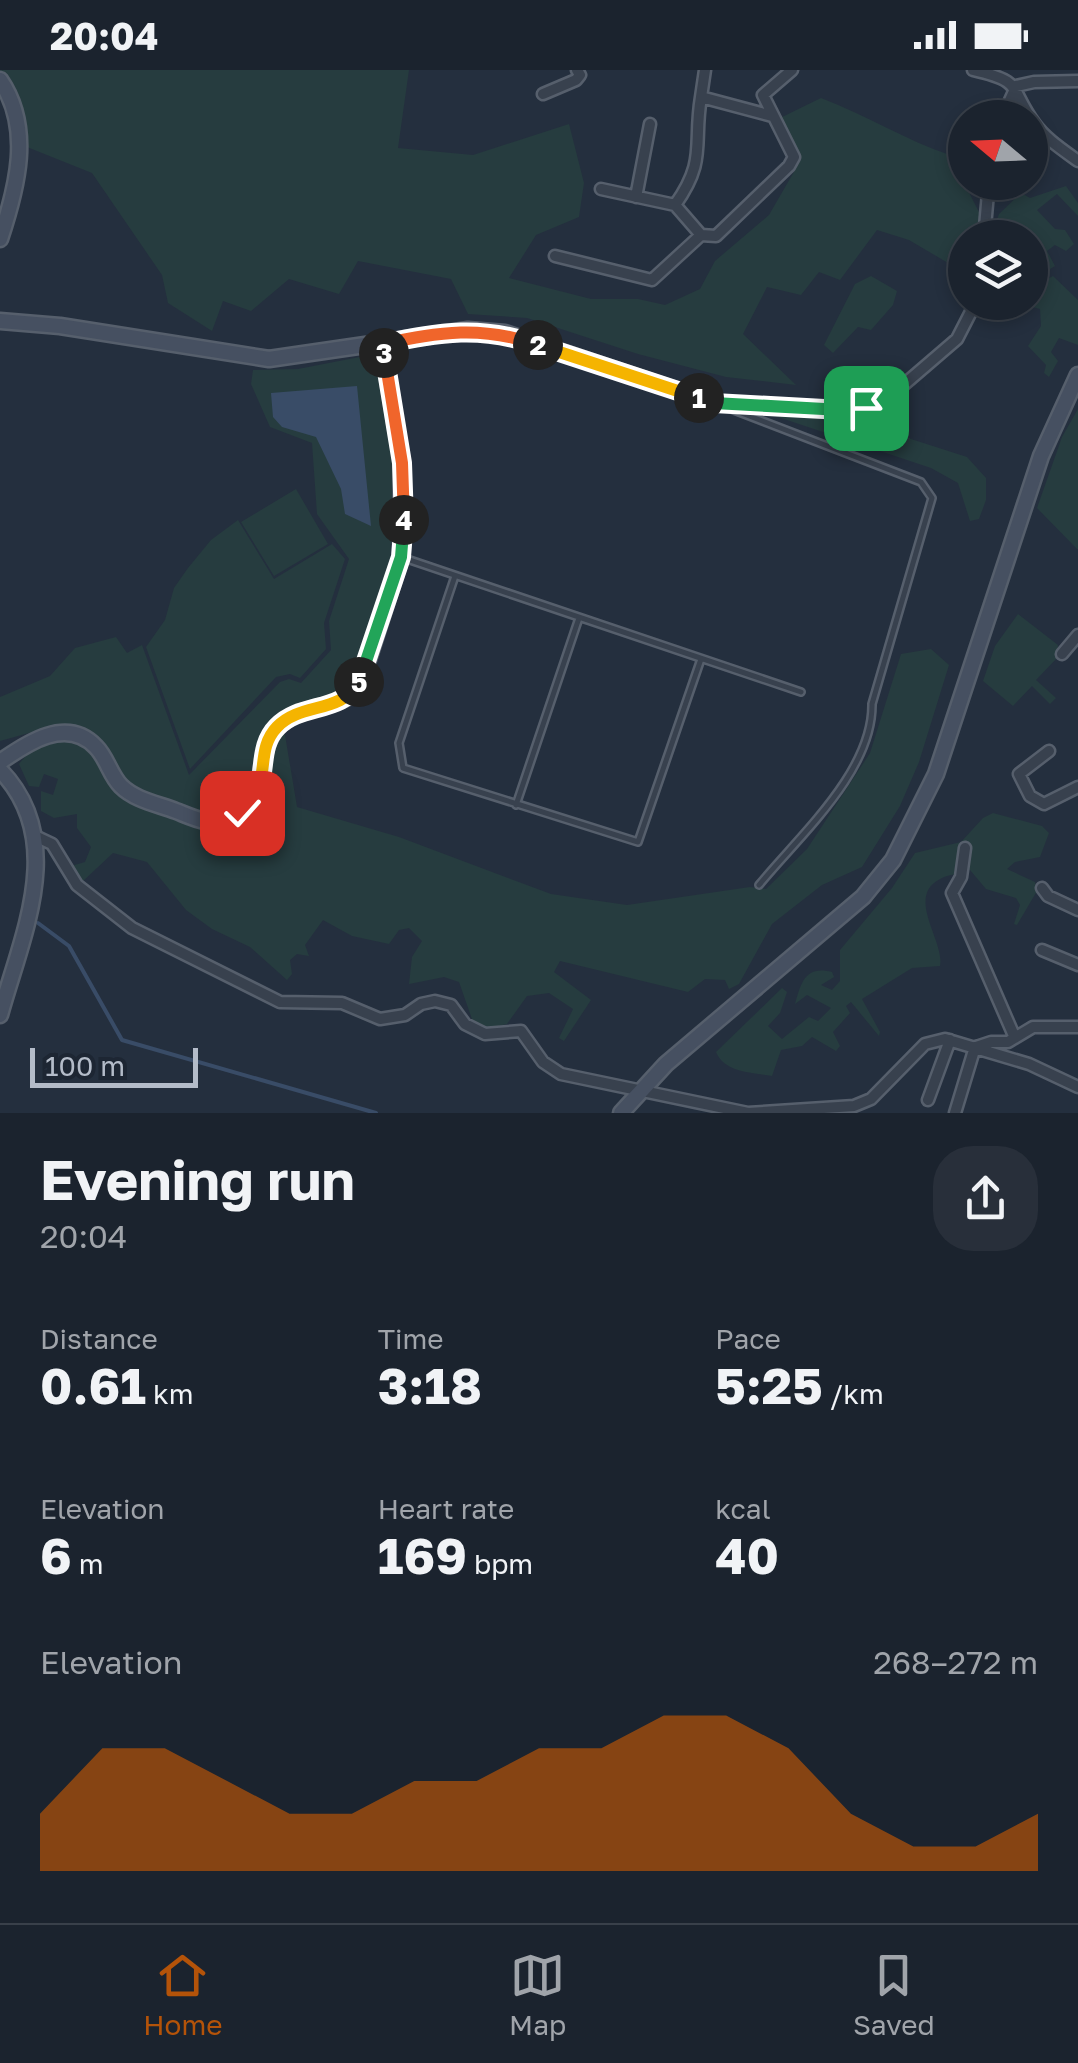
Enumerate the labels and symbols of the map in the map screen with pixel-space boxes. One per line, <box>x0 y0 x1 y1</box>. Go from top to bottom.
north arrow <box>948 100 1048 200</box>
pin: 2 <box>513 320 563 370</box>
pin: 3 <box>359 328 409 378</box>
pin <box>824 366 909 451</box>
pin: 1 <box>674 373 724 423</box>
pin: 4 <box>379 495 429 545</box>
pin: 5 <box>334 657 384 707</box>
pin <box>200 771 285 856</box>
scale bar <box>30 1043 198 1088</box>

